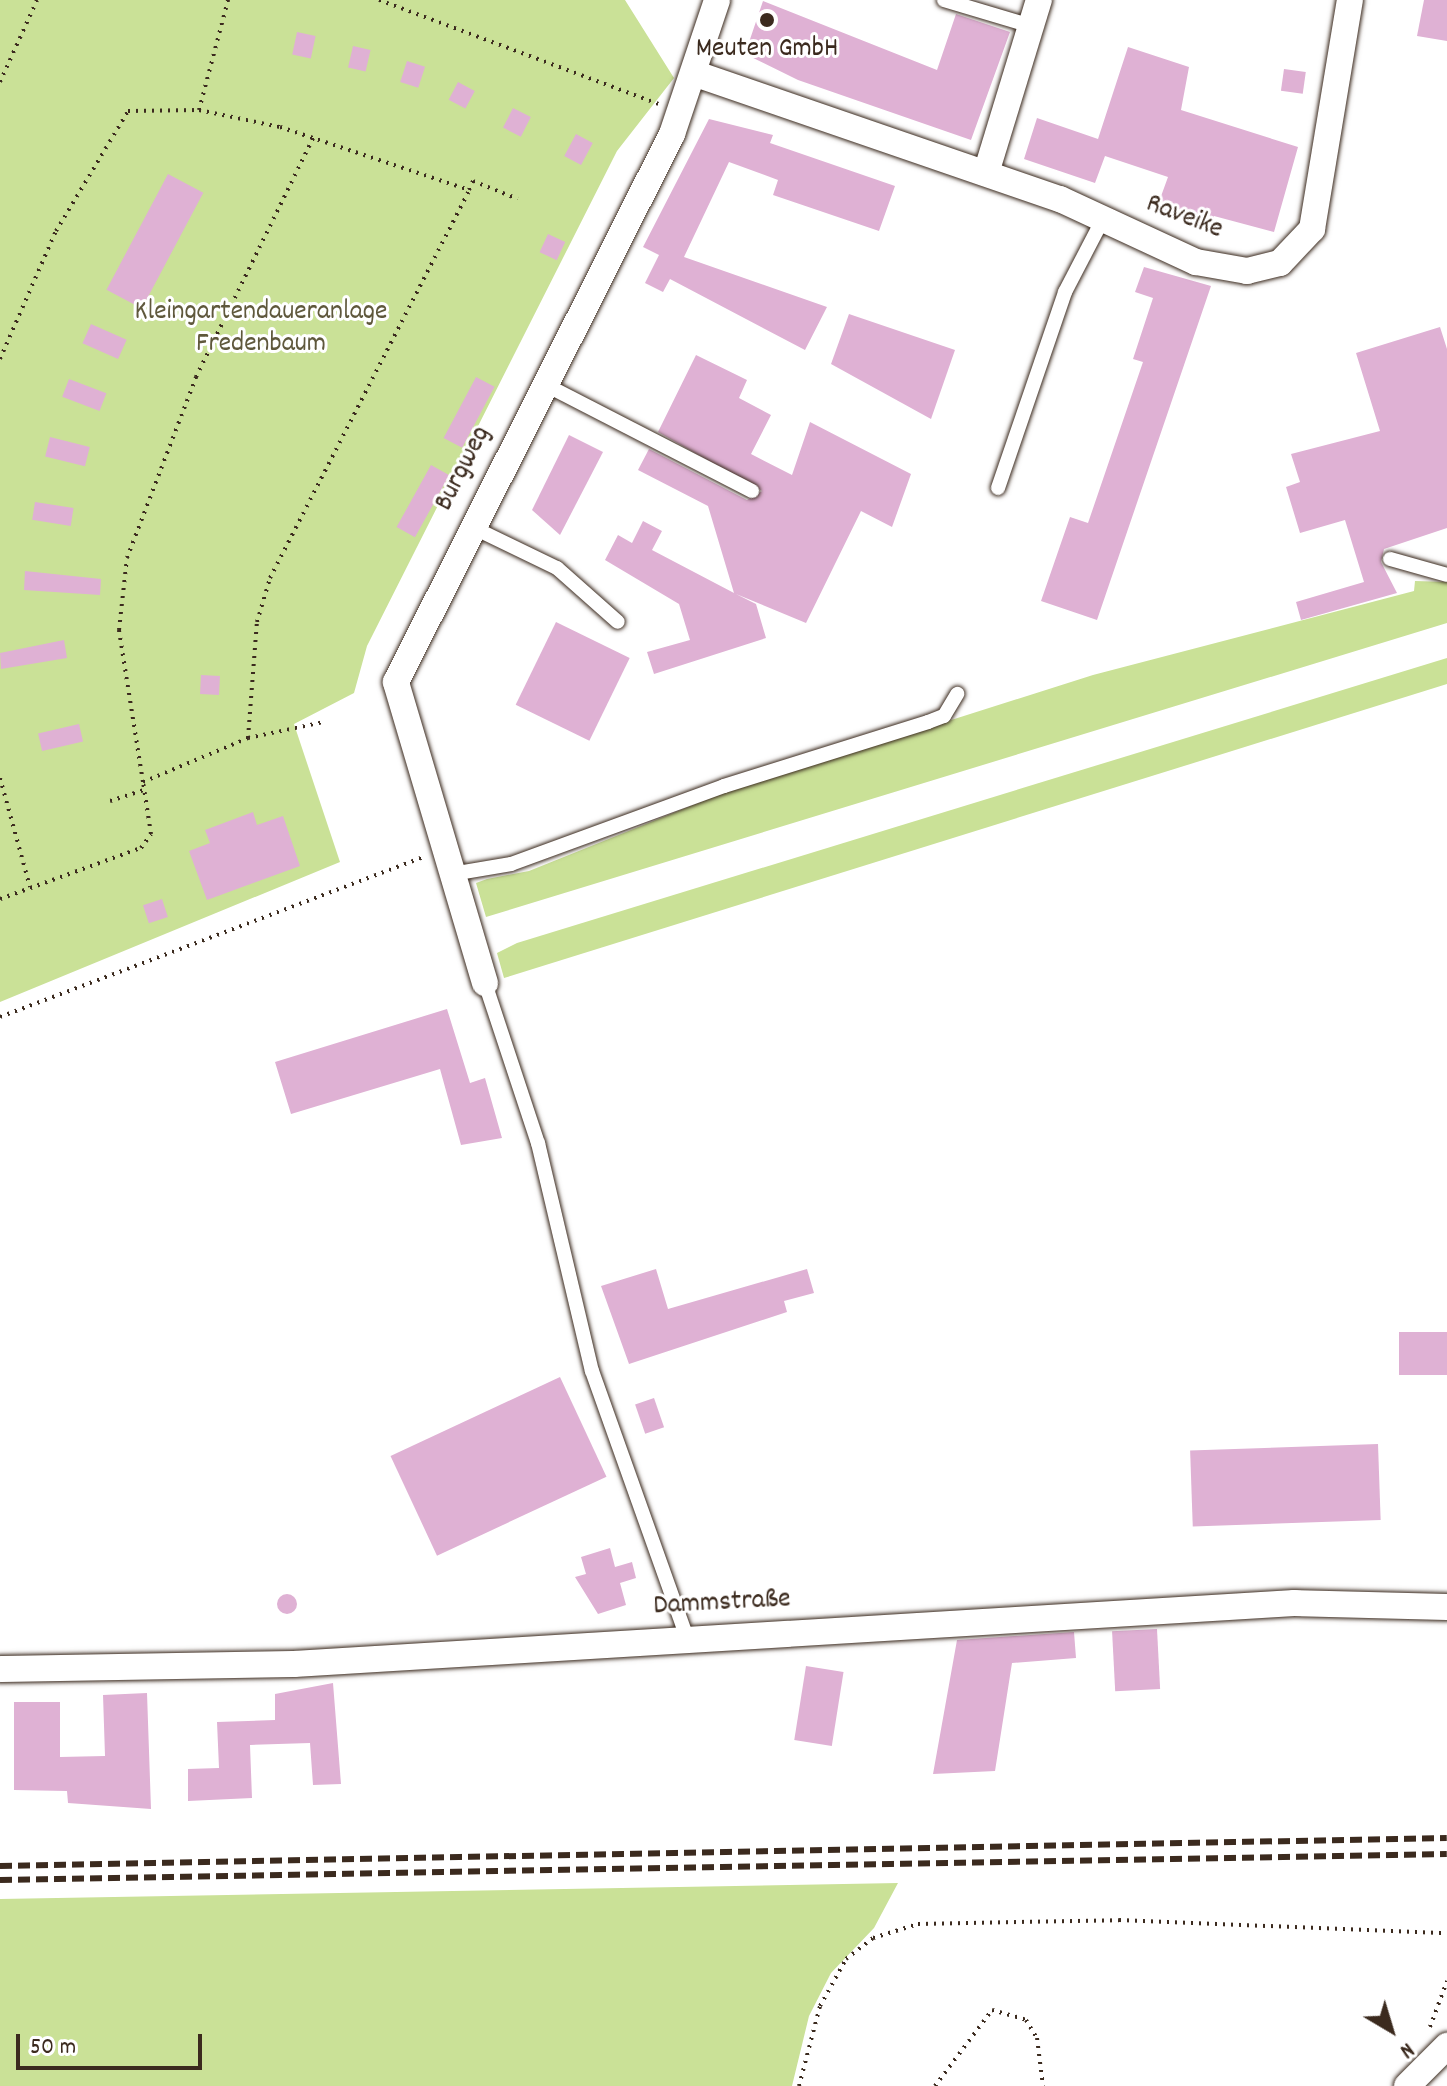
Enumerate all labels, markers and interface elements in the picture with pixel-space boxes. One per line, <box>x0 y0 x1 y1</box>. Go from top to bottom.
marker: Meuten GmbH <box>758 11 776 29</box>
place label: Meuten GmbH <box>696 33 838 67</box>
street label: Raveike <box>1141 188 1227 248</box>
park label: Kleingartendaueranlage Fredenbaum <box>135 296 387 362</box>
street label: Burgweg <box>428 421 500 517</box>
street label: Dammstraße <box>653 1584 791 1624</box>
north arrow <box>1351 1990 1431 2070</box>
scale bar <box>20 2018 206 2068</box>
text: 50 m <box>30 2031 76 2065</box>
text: N <box>1392 2034 1420 2065</box>

